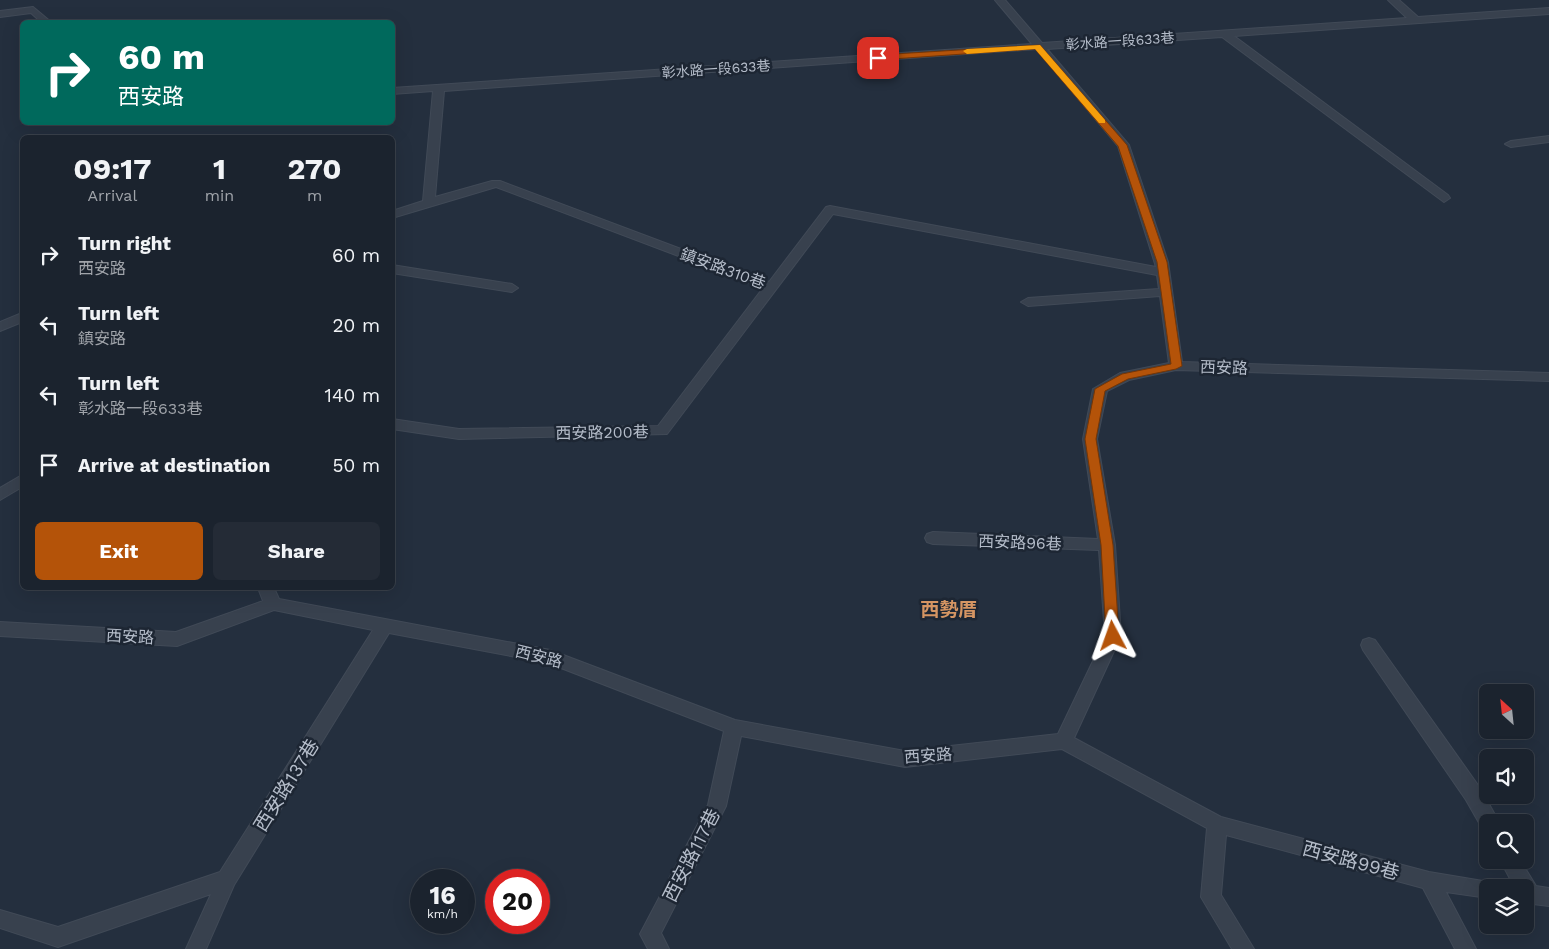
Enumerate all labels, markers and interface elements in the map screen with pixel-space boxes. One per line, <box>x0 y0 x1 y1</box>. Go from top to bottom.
street label: 彰水路一段633巷 <box>1065 29 1175 53</box>
text: 60 m <box>118 36 205 78</box>
pin <box>857 37 899 79</box>
icon: right <box>35 40 100 105</box>
icon: arrive <box>864 44 892 72</box>
street label: 彰水路一段633巷 <box>661 57 771 81</box>
text: 西安路 <box>118 84 184 109</box>
text: 09:17 <box>73 151 151 186</box>
text: 1 <box>213 151 226 186</box>
text: 270 <box>287 151 342 186</box>
text: Arrival <box>87 186 137 205</box>
text: min <box>205 186 234 205</box>
text: m <box>307 186 322 205</box>
text: Turn right <box>78 232 171 255</box>
icon: right <box>35 241 63 269</box>
text: 60 m <box>332 244 380 267</box>
street label: 鎮安路310巷 <box>678 244 768 293</box>
text: 西安路 <box>78 259 126 278</box>
text: Turn left <box>78 302 159 325</box>
icon: left <box>35 311 63 339</box>
text: 20 m <box>333 314 380 337</box>
text: 鎮安路 <box>78 329 126 348</box>
street label: 西安路 <box>1200 357 1248 378</box>
text: Turn left <box>78 372 159 395</box>
icon: left <box>35 381 63 409</box>
text: 140 m <box>325 384 380 407</box>
text: 彰水路一段633巷 <box>78 399 202 418</box>
street label: 西安路200巷 <box>555 422 649 443</box>
icon: arrive <box>35 451 63 479</box>
text: Arrive at destination <box>78 454 270 477</box>
text: 50 m <box>333 454 380 477</box>
button: Exit <box>35 522 203 580</box>
button: Share <box>213 522 380 580</box>
street label: 西安路96巷 <box>978 532 1062 553</box>
district label: 西勢厝 <box>920 598 978 621</box>
position arrow <box>1086 609 1138 661</box>
street label: 西安路 <box>106 626 154 647</box>
street label: 西安路 <box>513 641 564 672</box>
north arrow <box>1479 684 1534 739</box>
map controls <box>1479 684 1534 934</box>
street label: 西安路137巷 <box>249 735 324 836</box>
street label: 西安路 <box>903 744 953 767</box>
button: sound <box>1479 749 1534 804</box>
street label: 西安路117巷 <box>658 805 725 906</box>
button: search <box>1479 814 1534 869</box>
street label: 西安路99巷 <box>1300 837 1402 884</box>
speed limit sign: 20 <box>485 869 550 934</box>
button: layers <box>1479 879 1534 934</box>
text: 16 <box>429 881 456 910</box>
text: km/h <box>427 907 458 921</box>

